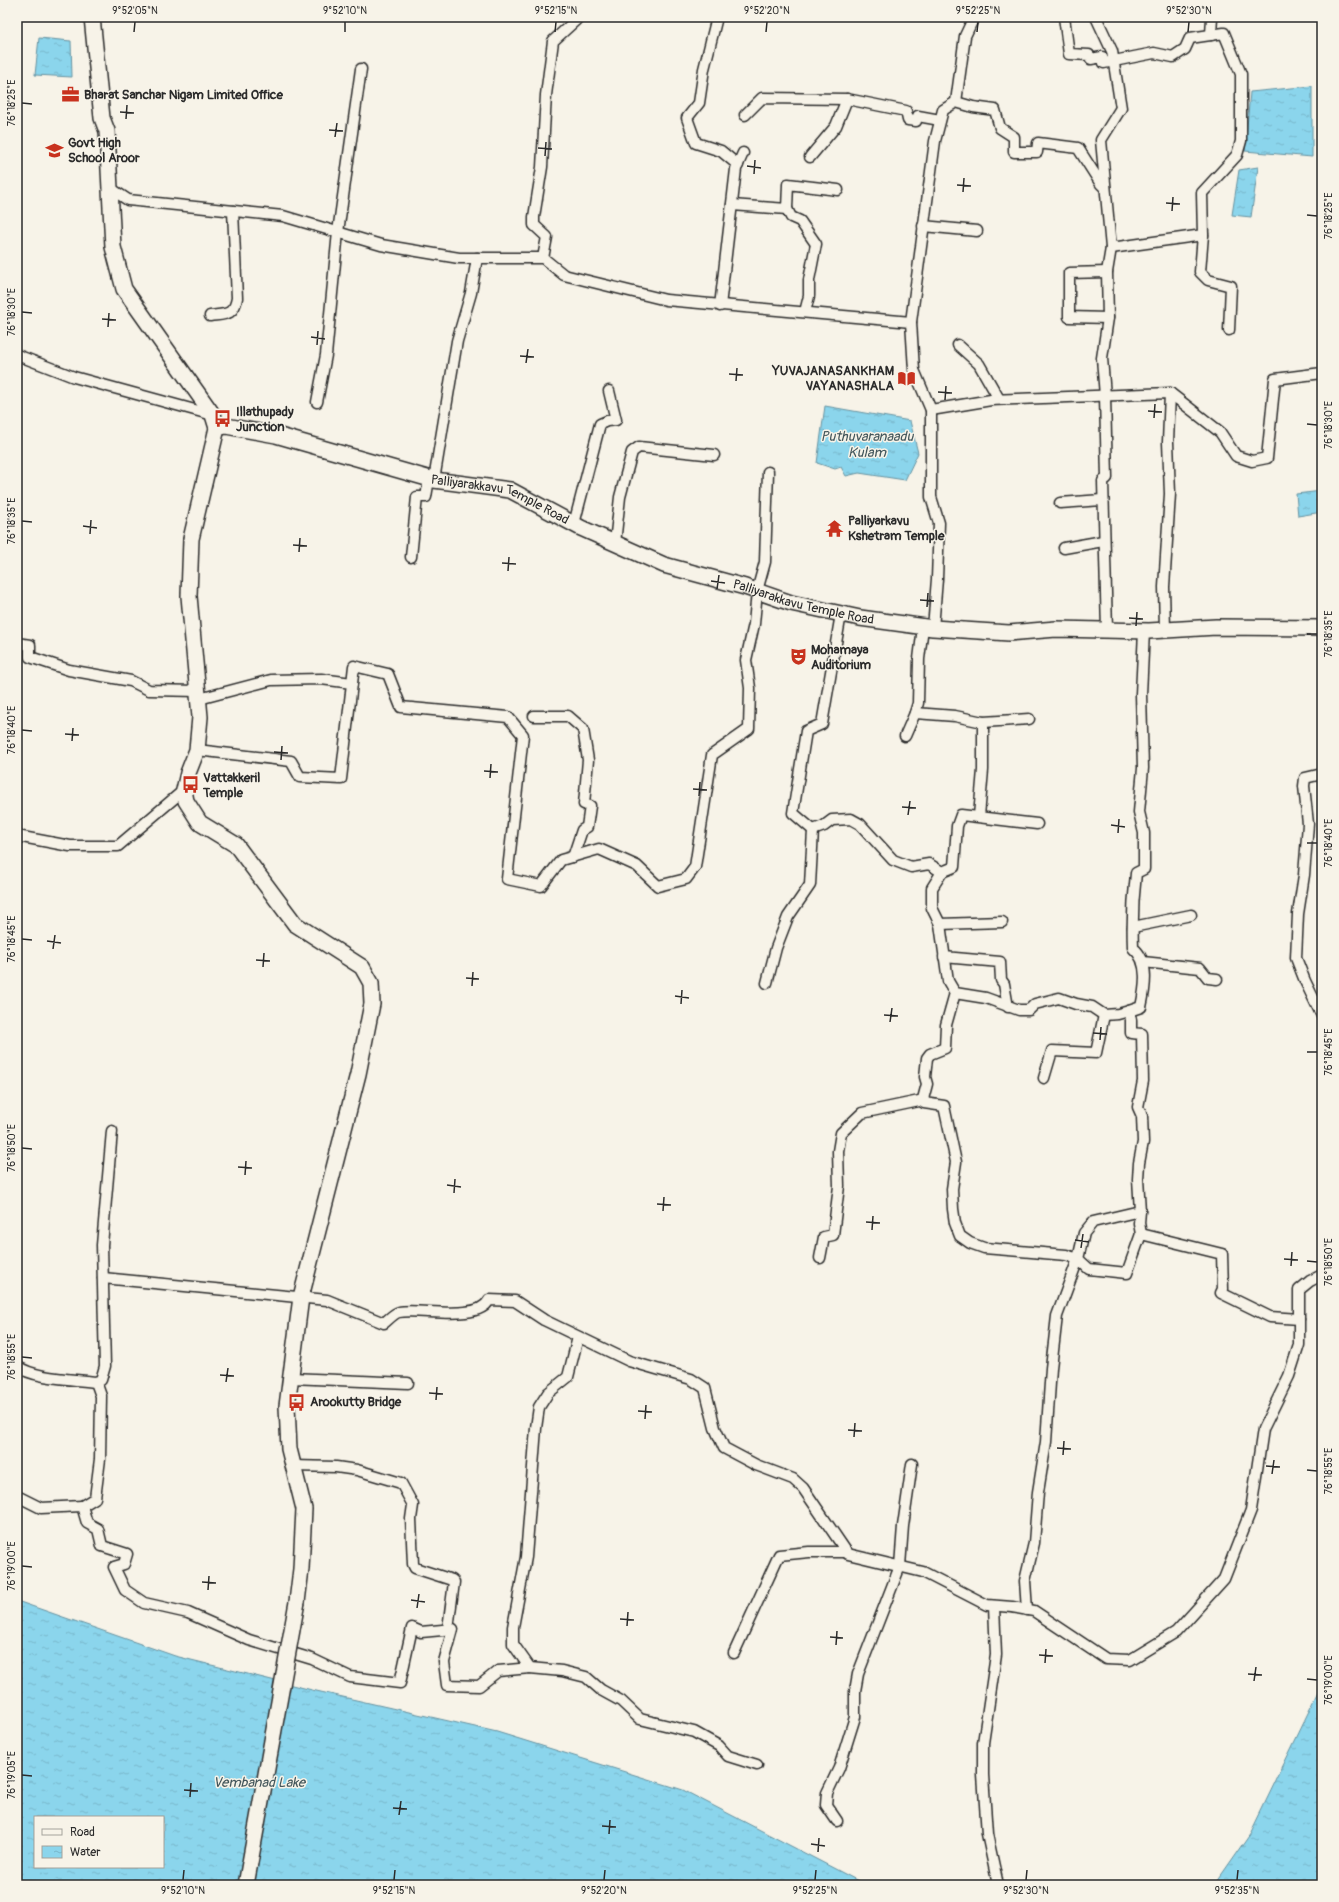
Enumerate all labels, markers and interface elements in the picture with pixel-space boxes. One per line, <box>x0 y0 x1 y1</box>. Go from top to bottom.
text: 9°52'05"N <box>112 5 158 17</box>
text: 9°52'10"N <box>323 5 367 17</box>
text: 9°52'15"N <box>535 5 578 17</box>
text: 9°52'20"N <box>744 5 790 17</box>
text: 9°52'25"N <box>956 5 1000 17</box>
text: 9°52'30"N <box>1166 5 1212 17</box>
text: 76°18'25"E <box>6 80 18 126</box>
office icon: Bharat Sanchar Nigam Limited Office <box>61 85 81 105</box>
place label: Bharat Sanchar Nigam Limited Office <box>84 87 283 103</box>
place label: Govt High School Aroor <box>68 135 140 166</box>
school or university icon: Govt High School Aroor <box>45 140 65 160</box>
text: 76°18'25"E <box>1323 193 1335 239</box>
text: 76°18'30"E <box>6 288 18 336</box>
place label: YUVAJANASANKHAM VAYANASHALA <box>771 363 895 394</box>
library icon: YUVAJANASANKHAM VAYANASHALA <box>897 368 917 388</box>
text: 76°18'30"E <box>1323 401 1335 449</box>
place label: Illathupady Junction <box>236 404 294 435</box>
bus stop icon: Illathupady Junction <box>213 409 233 429</box>
water label: Puthuvaranaadu Kulam <box>821 428 914 461</box>
street label: Palliyarakkavu Temple Road <box>430 472 572 528</box>
text: 76°18'35"E <box>6 498 18 544</box>
place label: Palliyarkavu Kshetram Temple <box>848 513 945 544</box>
temple icon: Palliyarkavu Kshetram Temple <box>825 518 845 538</box>
street label: Palliyarakkavu Temple Road <box>731 576 875 628</box>
text: 76°18'35"E <box>1323 611 1335 657</box>
place label: Mohamaya Auditorium <box>811 642 871 673</box>
theatre icon: Mohamaya Auditorium <box>788 647 808 667</box>
text: 76°18'40"E <box>6 706 18 754</box>
place label: Vattakkeril Temple <box>202 770 260 801</box>
bus stop icon: Vattakkeril Temple <box>180 775 200 795</box>
text: 76°18'40"E <box>1323 819 1335 867</box>
text: 76°18'45"E <box>6 916 18 962</box>
text: 76°18'45"E <box>1323 1029 1335 1075</box>
text: 76°18'50"E <box>6 1124 18 1172</box>
text: 76°18'50"E <box>1323 1238 1335 1286</box>
text: 76°18'55"E <box>6 1334 18 1380</box>
bus stop icon: Arookutty Bridge <box>287 1392 307 1412</box>
place label: Arookutty Bridge <box>310 1394 402 1410</box>
text: 76°18'55"E <box>1323 1448 1335 1494</box>
text: 76°19'00"E <box>6 1541 18 1591</box>
text: 76°19'00"E <box>1323 1655 1335 1705</box>
text: 76°19'05"E <box>6 1751 18 1799</box>
water label: Vembanad Lake <box>213 1774 307 1791</box>
legend <box>34 1816 164 1868</box>
text: Road <box>70 1825 95 1840</box>
text: Water <box>70 1845 101 1860</box>
text: 9°52'10"N <box>161 1885 205 1897</box>
text: 9°52'15"N <box>373 1885 416 1897</box>
text: 9°52'20"N <box>581 1885 627 1897</box>
text: 9°52'25"N <box>793 1885 837 1897</box>
text: 9°52'30"N <box>1003 1885 1049 1897</box>
text: 9°52'35"N <box>1215 1885 1259 1897</box>

